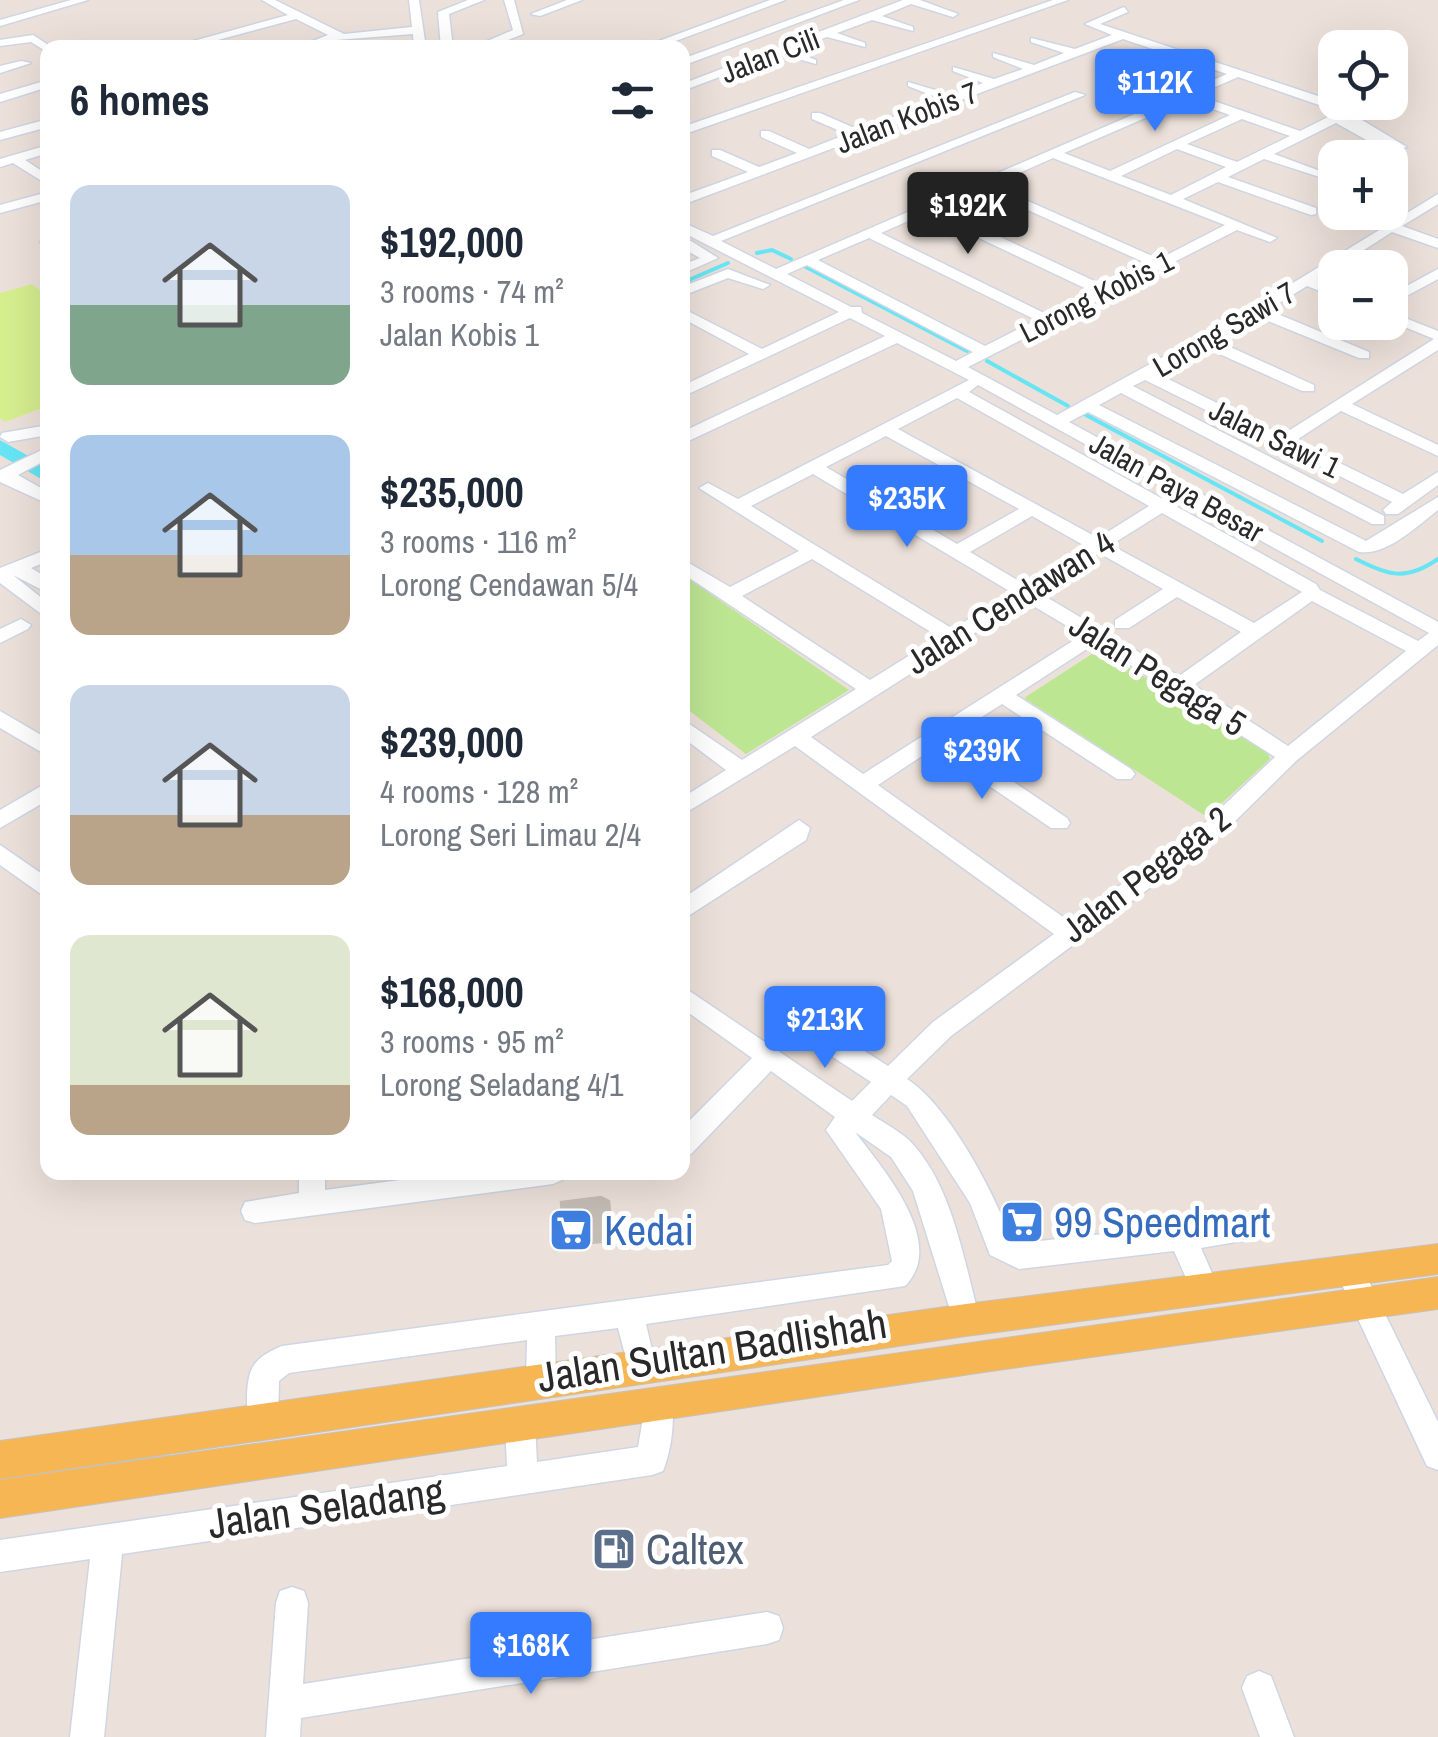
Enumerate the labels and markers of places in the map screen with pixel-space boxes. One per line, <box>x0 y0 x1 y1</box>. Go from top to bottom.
pin: $112K <box>1085 49 1225 134</box>
pin: $192K <box>898 172 1038 257</box>
pin: $235K <box>837 465 977 550</box>
pin: $239K <box>912 717 1052 802</box>
pin: $213K <box>755 986 895 1071</box>
place label: 99 Speedmart <box>1054 1194 1270 1250</box>
supermarket icon: 99 Speedmart <box>999 1199 1045 1245</box>
place label: Kedai <box>604 1202 694 1258</box>
supermarket icon: Kedai <box>548 1207 594 1253</box>
place label: Caltex <box>646 1521 744 1577</box>
fuel station icon: Caltex <box>591 1526 637 1572</box>
pin: $168K <box>461 1612 601 1697</box>

